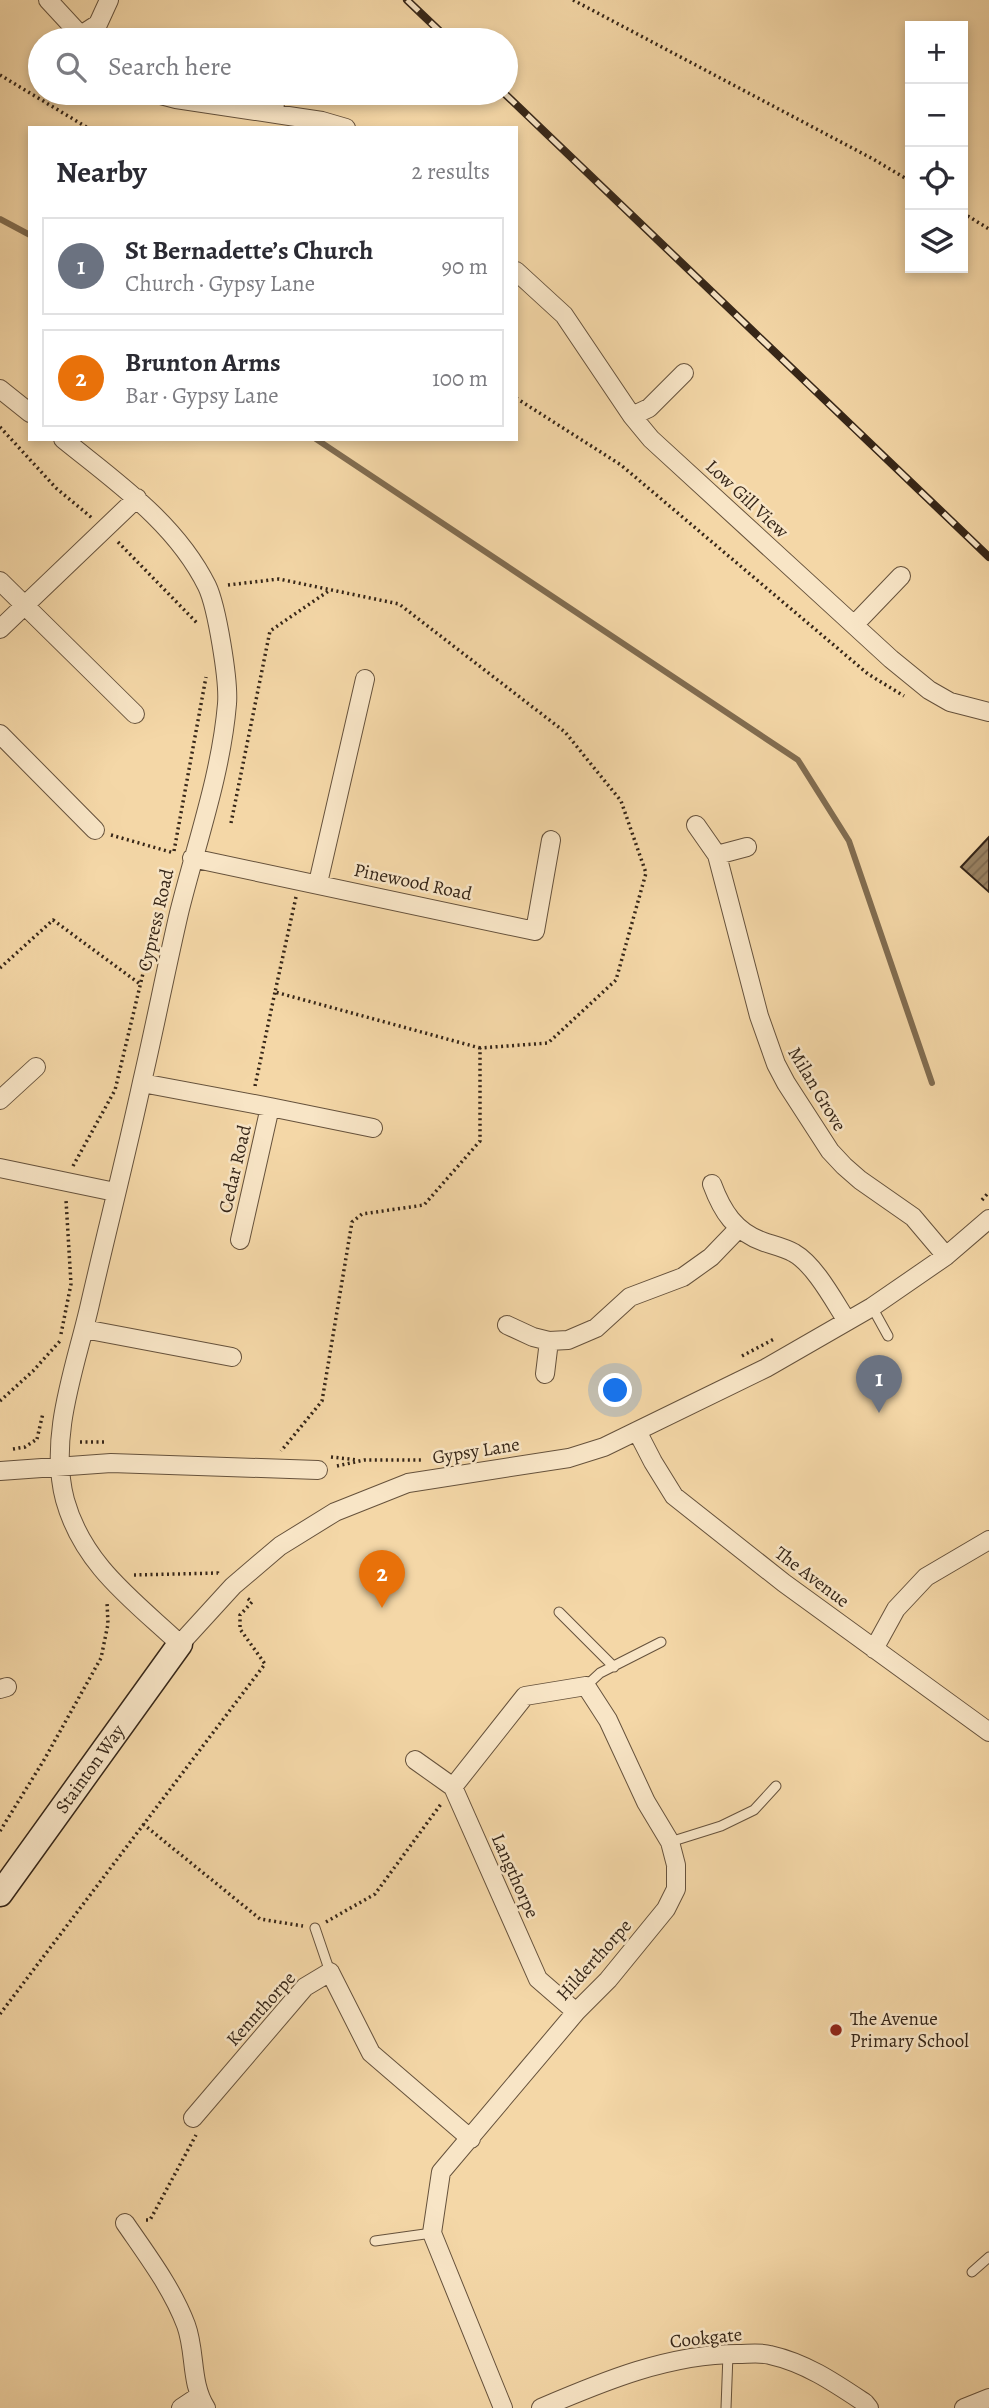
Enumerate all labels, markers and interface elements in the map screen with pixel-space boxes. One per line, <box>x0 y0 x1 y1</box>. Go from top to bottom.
map controls <box>905 21 968 273</box>
button: + <box>905 21 968 84</box>
search box <box>28 28 518 105</box>
icon: search <box>52 48 90 86</box>
text: Search here <box>108 49 232 84</box>
button: − <box>905 84 968 147</box>
button: locate <box>905 147 968 210</box>
text: Nearby <box>56 152 147 192</box>
text: 2 results <box>412 156 490 187</box>
button: layers <box>905 210 968 273</box>
text: St Bernadette’s Church <box>125 233 373 268</box>
text: 1 <box>77 251 85 282</box>
text: 90 m <box>442 251 488 282</box>
text: Church · Gypsy Lane <box>125 268 315 299</box>
text: Brunton Arms <box>125 345 281 380</box>
text: 2 <box>75 363 87 394</box>
text: 100 m <box>432 363 488 394</box>
text: Bar · Gypsy Lane <box>125 380 279 411</box>
street label: Low Gill View <box>700 454 795 545</box>
street label: Pinewood Road <box>352 857 475 907</box>
street label: Cypress Road <box>132 865 181 974</box>
street label: Milan Grove <box>782 1042 852 1136</box>
street label: Cedar Road <box>212 1122 258 1216</box>
pin: 1 <box>856 1355 902 1413</box>
your location <box>598 1373 632 1407</box>
street label: Gypsy Lane <box>430 1431 522 1471</box>
street label: The Avenue <box>769 1540 855 1614</box>
pin: 2 <box>359 1550 405 1608</box>
street label: Stainton Way <box>49 1719 131 1819</box>
street label: Langthorpe <box>485 1830 545 1922</box>
street label: Hilderthorpe <box>550 1913 638 2007</box>
street label: Kennthorpe <box>220 1966 302 2052</box>
place label: The Avenue Primary School <box>850 2006 969 2054</box>
marker: The Avenue Primary School <box>828 2022 844 2038</box>
street label: Cookgate <box>669 2321 743 2355</box>

